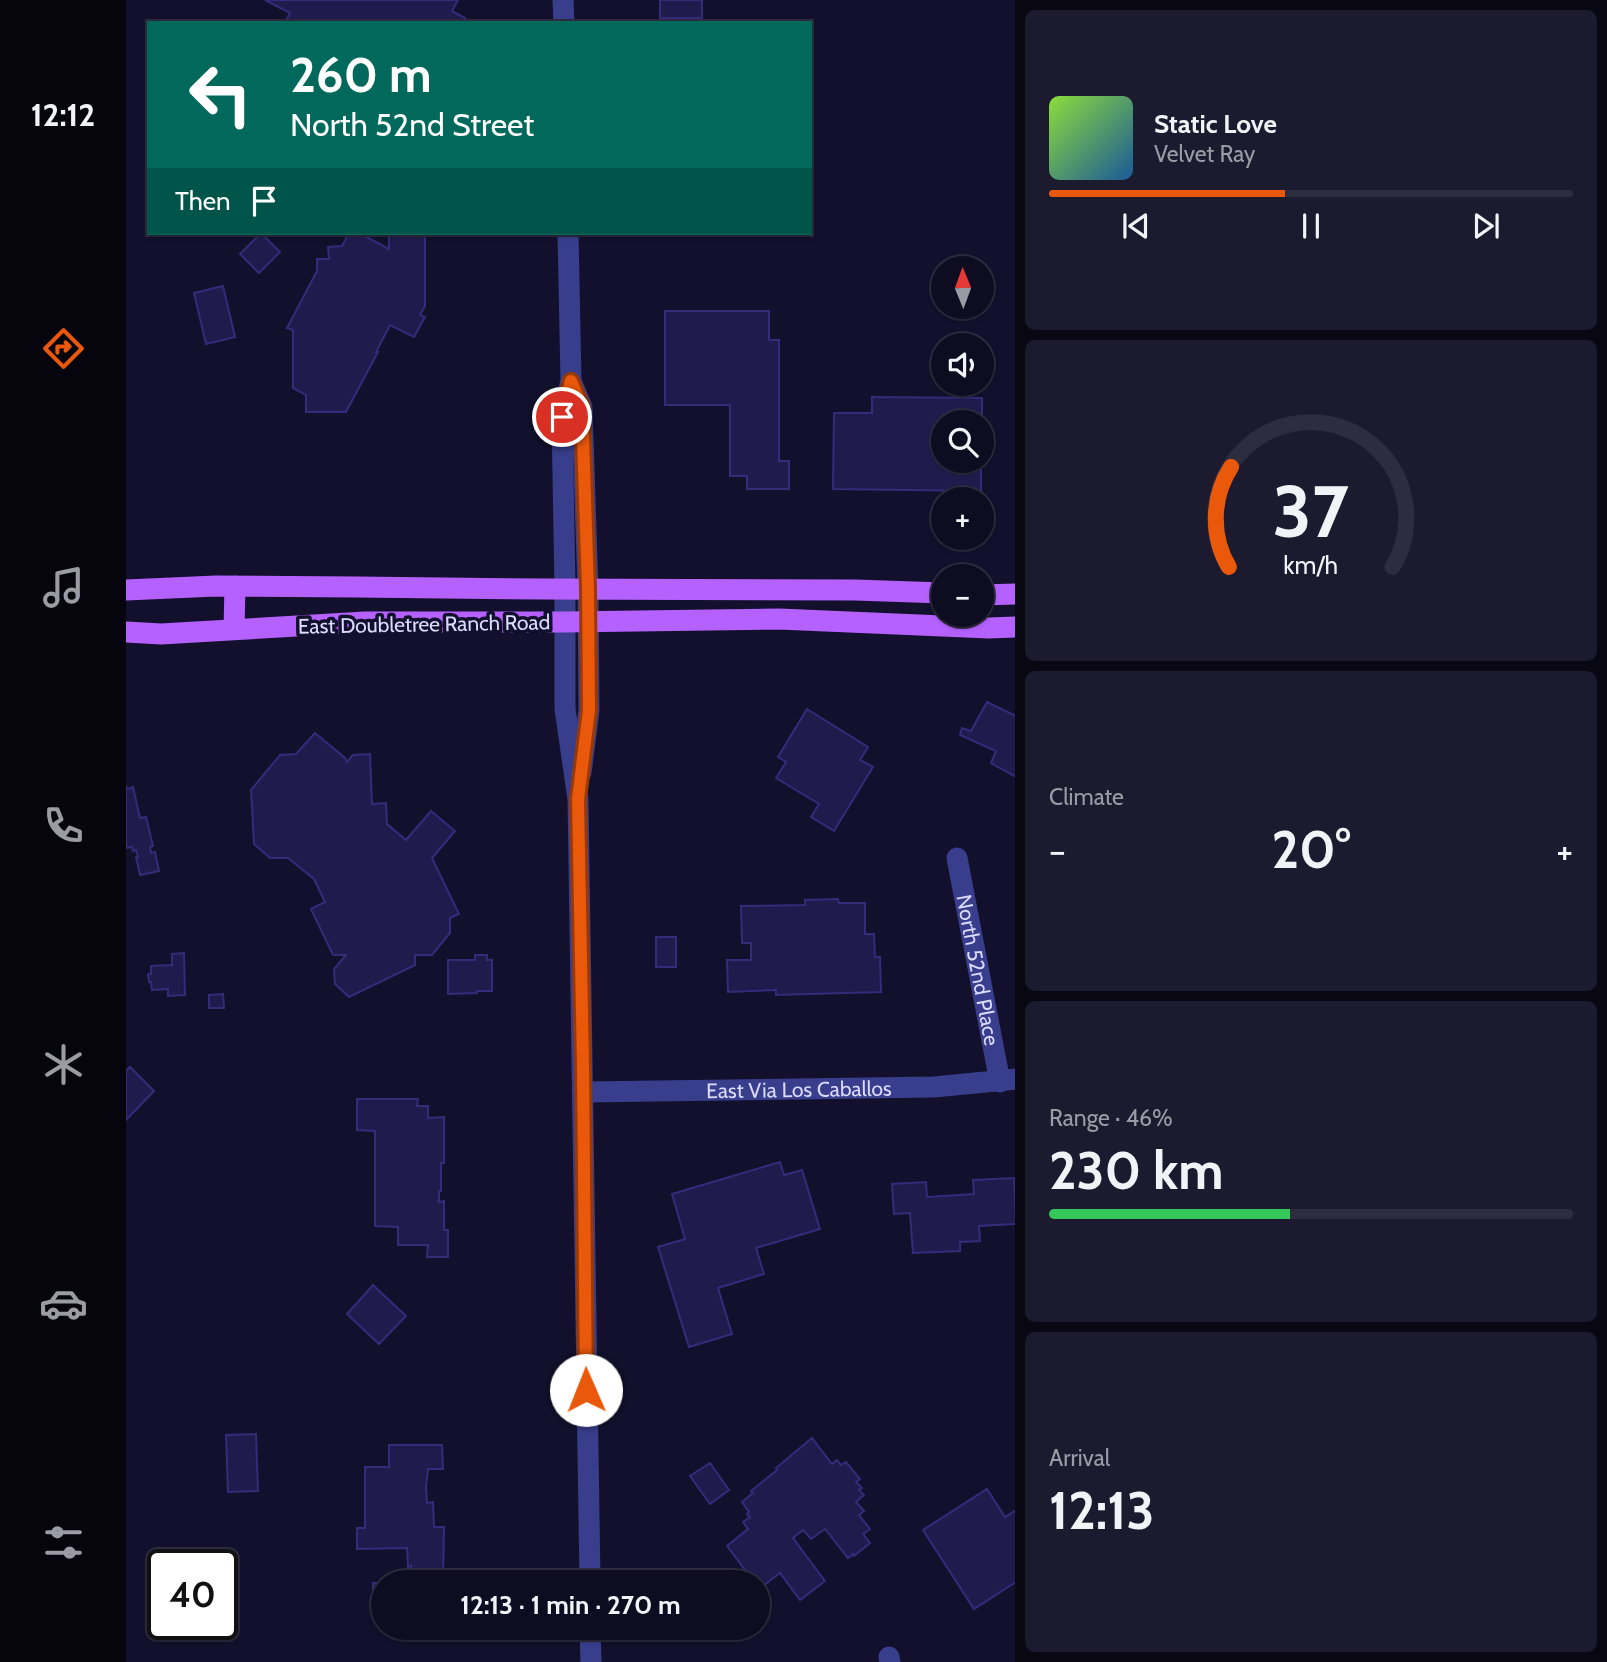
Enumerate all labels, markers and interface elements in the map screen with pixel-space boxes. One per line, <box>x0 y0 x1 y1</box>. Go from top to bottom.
text: 260 m <box>290 45 432 104</box>
icon: left <box>175 49 266 140</box>
text: 12:12 <box>31 95 95 134</box>
text: North 52nd Street <box>290 105 534 144</box>
text: Static Love <box>1154 108 1277 140</box>
text: Velvet Ray <box>1154 140 1255 168</box>
icon: arrive <box>245 182 283 220</box>
text: Then <box>175 185 231 217</box>
icon: previous <box>1117 207 1155 245</box>
icon: pause <box>1292 207 1330 245</box>
icon: next <box>1467 207 1505 245</box>
north arrow <box>931 256 994 318</box>
map controls <box>931 256 994 627</box>
icon: directions <box>39 324 88 373</box>
button: sound <box>931 333 994 396</box>
pin <box>532 387 592 447</box>
icon: arrive <box>543 398 581 436</box>
button: search <box>931 410 994 473</box>
text: 37 <box>1273 467 1349 555</box>
button: + <box>931 487 994 550</box>
text: km/h <box>1284 549 1338 579</box>
icon: music <box>39 563 88 612</box>
button: − <box>931 564 994 627</box>
street label: East Doubletree Ranch Road <box>298 609 550 639</box>
text: Climate <box>1049 783 1124 811</box>
icon: phone <box>39 801 88 850</box>
text: 20° <box>1271 818 1351 881</box>
text: − <box>1049 827 1066 874</box>
text: + <box>1556 827 1573 874</box>
street label: North 52nd Place <box>952 892 1005 1048</box>
icon: climate <box>39 1040 88 1089</box>
street label: East Via Los Caballos <box>706 1075 892 1103</box>
text: Range · 46% <box>1049 1104 1173 1132</box>
text: 230 km <box>1049 1139 1223 1202</box>
icon: car <box>39 1279 88 1328</box>
position arrow <box>549 1353 623 1427</box>
text: Arrival <box>1049 1444 1110 1472</box>
text: 12:13 <box>1049 1479 1154 1542</box>
icon: filters <box>39 1518 88 1567</box>
speed limit sign: 40 <box>147 1549 238 1640</box>
text: 12:13 · 1 min · 270 m <box>460 1589 681 1621</box>

